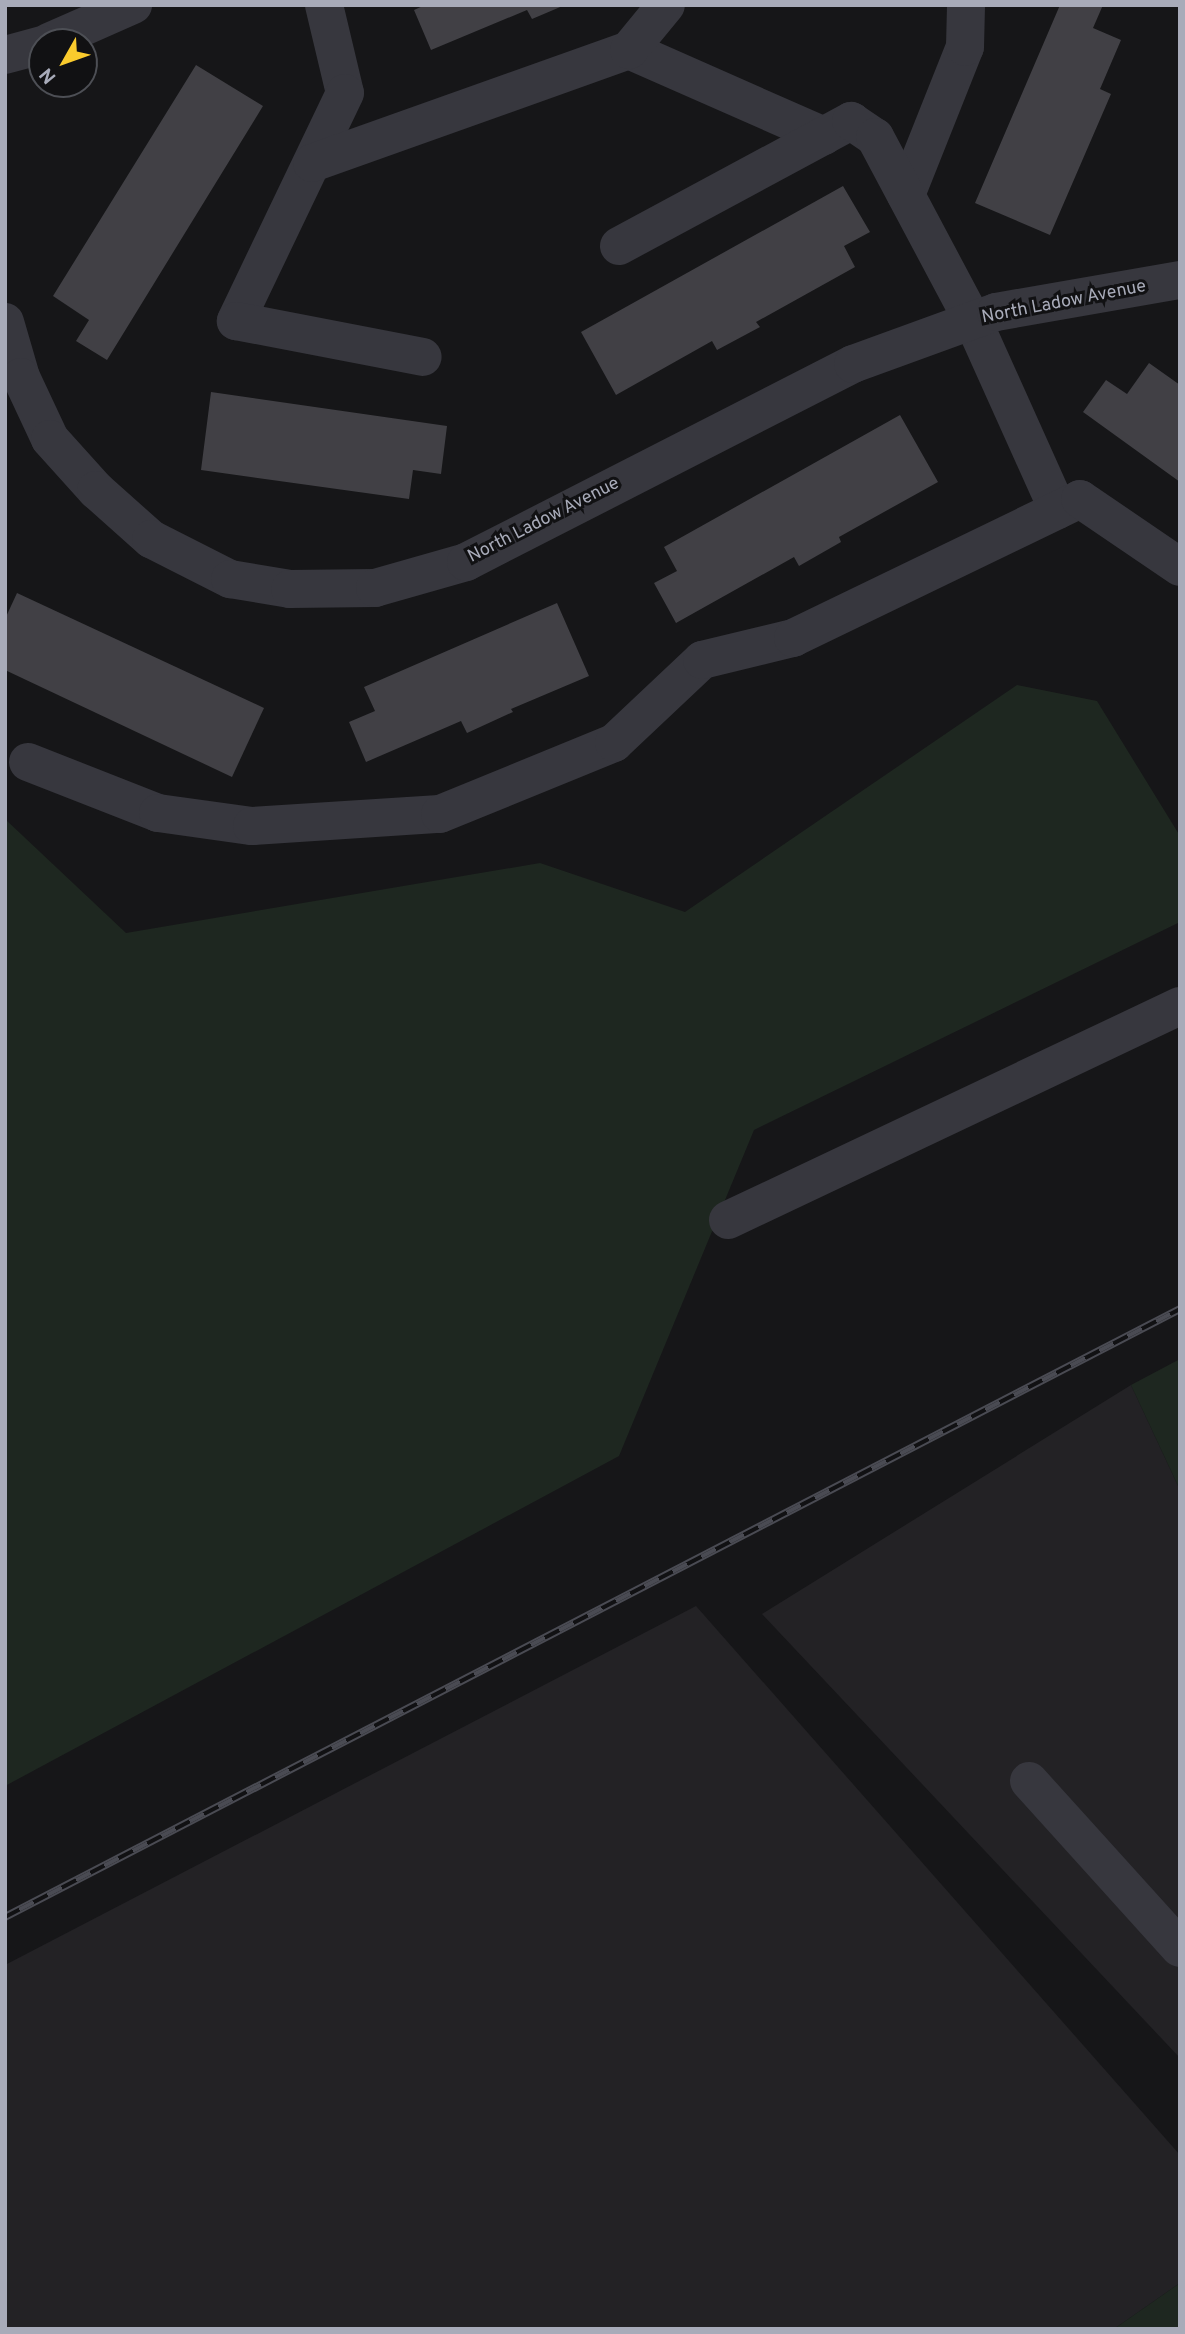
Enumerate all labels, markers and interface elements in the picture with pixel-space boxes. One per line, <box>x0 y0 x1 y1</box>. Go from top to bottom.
north arrow <box>28 28 98 98</box>
text: N <box>35 62 62 88</box>
street label: North Ladow Avenue <box>980 276 1148 330</box>
street label: North Ladow Avenue <box>464 473 624 569</box>

